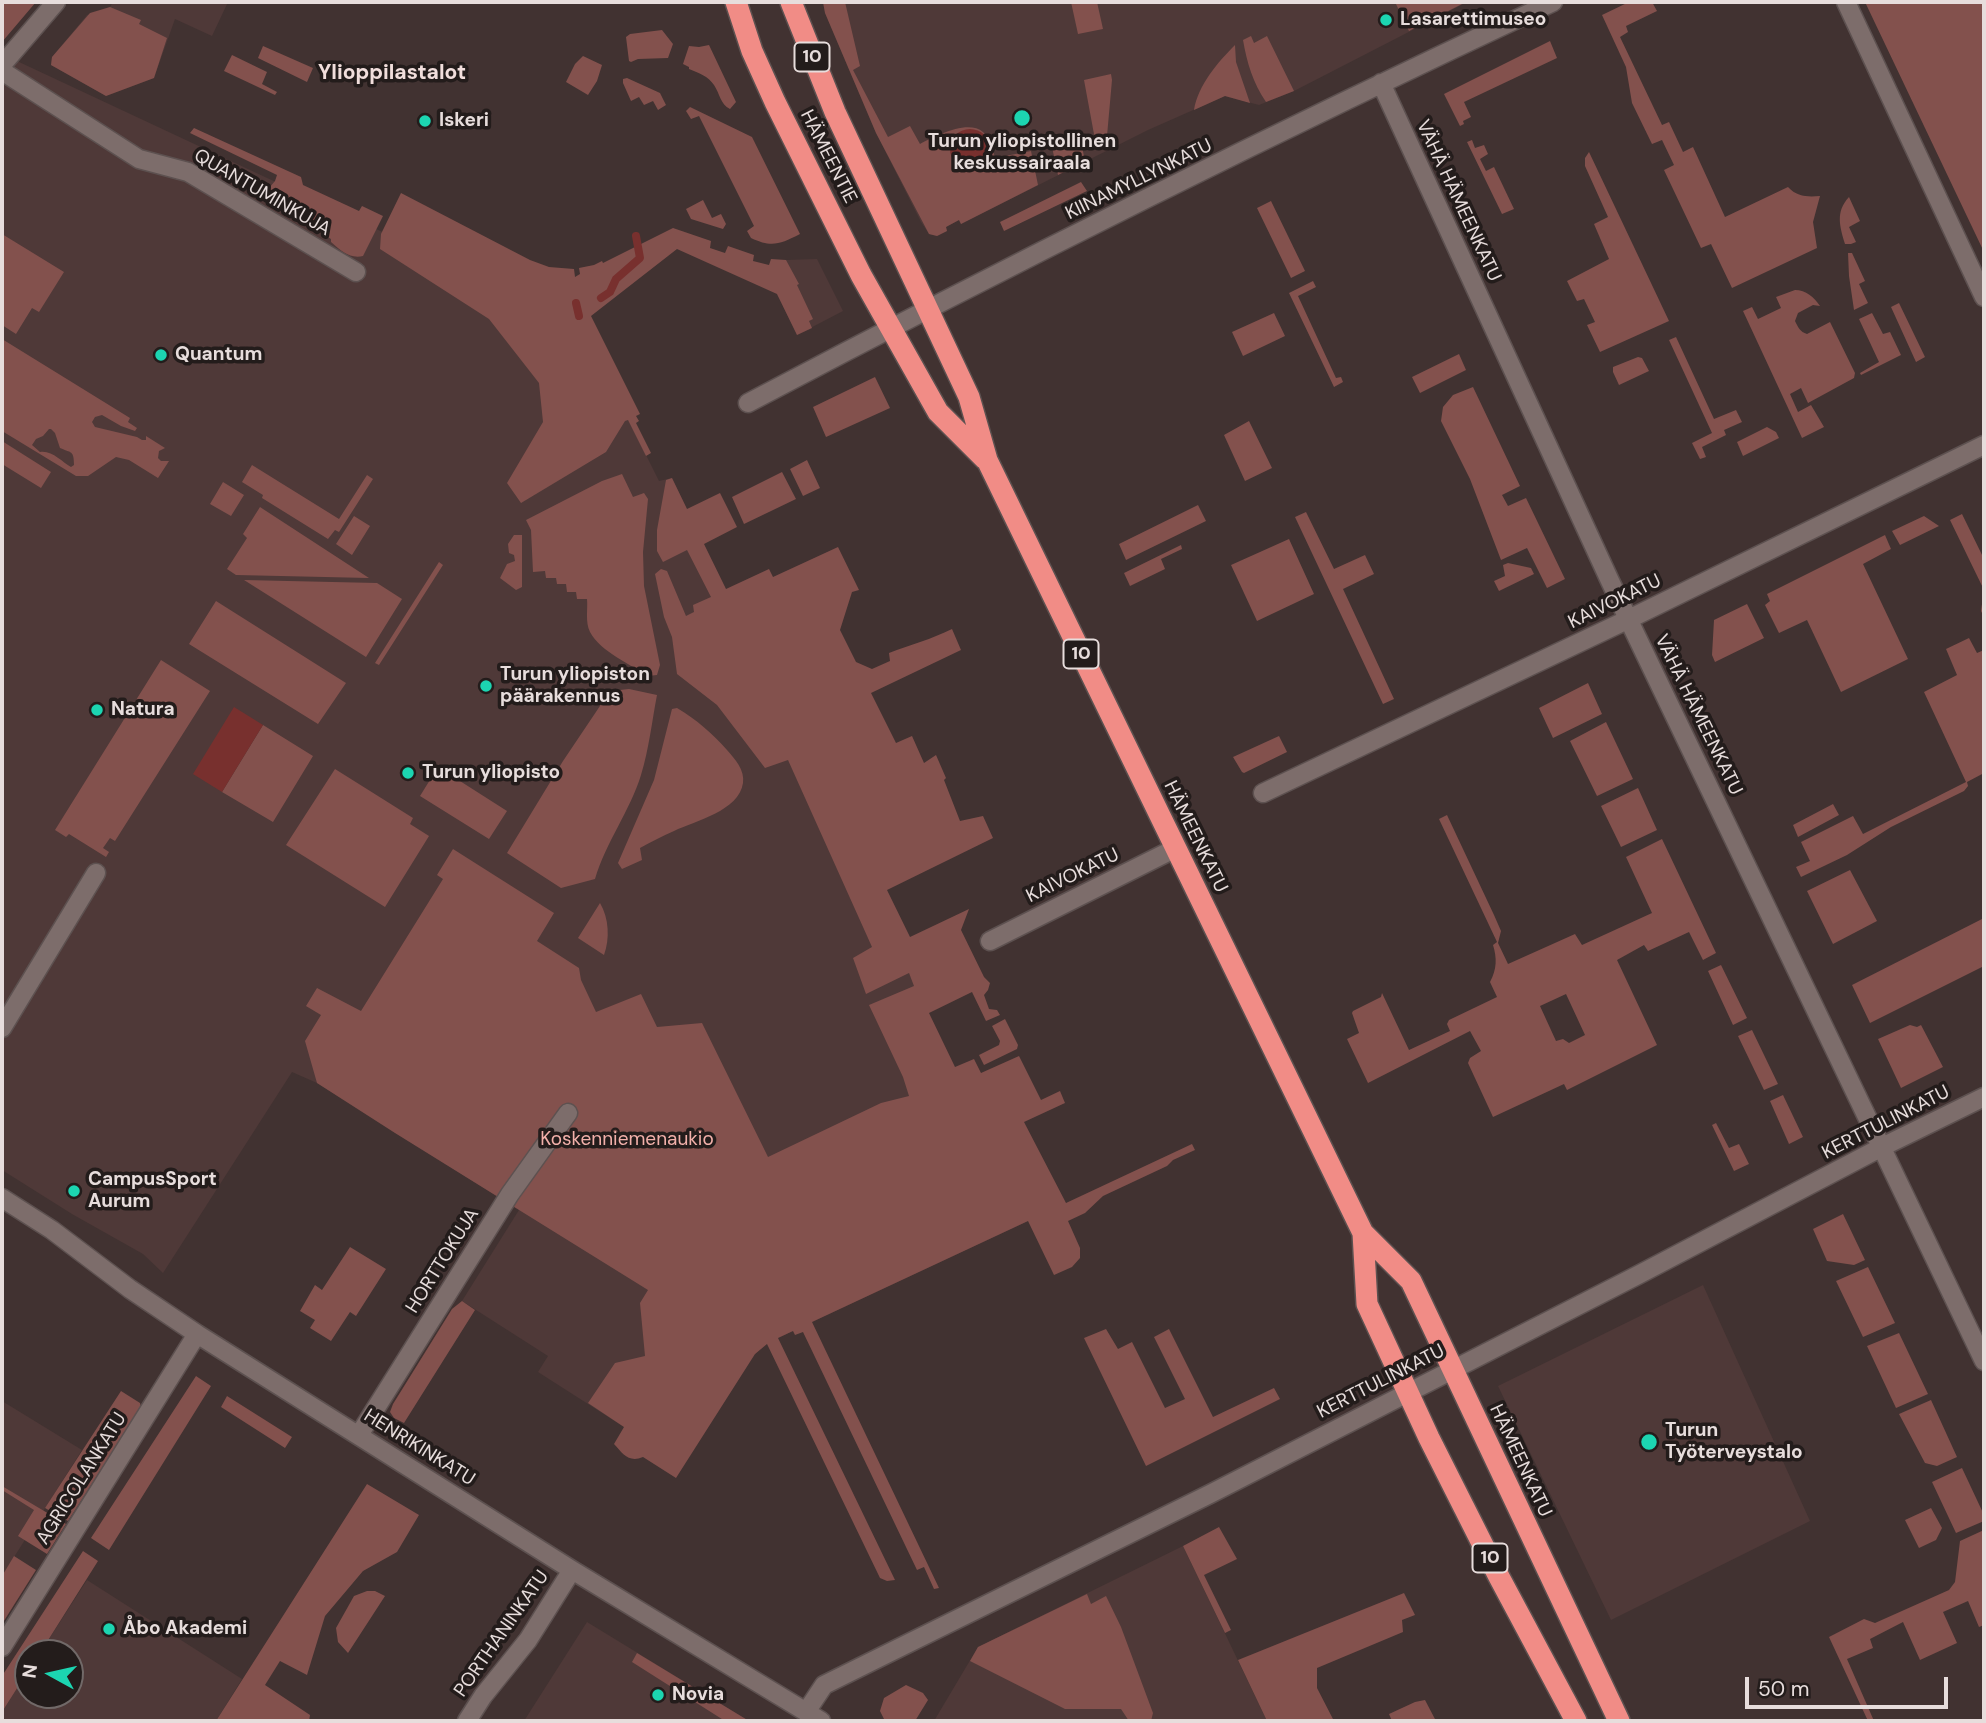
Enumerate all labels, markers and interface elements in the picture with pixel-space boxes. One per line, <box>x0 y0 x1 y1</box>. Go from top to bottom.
place label: Lasarettimuseo <box>1400 9 1546 31</box>
marker: Lasarettimuseo <box>1378 12 1394 28</box>
road number: 10 <box>794 42 830 72</box>
district label: Ylioppilastalot <box>318 60 466 86</box>
street label: HÄMEENTIE <box>795 106 861 208</box>
marker: Turun yliopistollinen keskussairaala <box>1012 108 1032 128</box>
place label: Iskeri <box>439 110 489 132</box>
marker: Iskeri <box>417 113 433 129</box>
street label: VÄHÄ HÄMEENKATU <box>1411 117 1505 285</box>
place label: Turun yliopistollinen keskussairaala <box>928 131 1116 175</box>
street label: KIINAMYLLYNKATU <box>1062 135 1216 225</box>
street label: QUANTUMINKUJA <box>190 145 334 241</box>
place label: Quantum <box>175 344 262 366</box>
marker: Quantum <box>153 347 169 363</box>
street label: KAIVOKATU <box>1565 570 1665 634</box>
street label: VÄHÄ HÄMEENKATU <box>1649 631 1747 799</box>
road number: 10 <box>1064 640 1098 668</box>
place label: Turun yliopiston päärakennus <box>500 664 650 708</box>
marker: Turun yliopiston päärakennus <box>478 678 494 694</box>
place label: Natura <box>111 699 175 721</box>
marker: Natura <box>89 702 105 718</box>
place label: Turun yliopisto <box>422 762 560 784</box>
marker: Turun yliopisto <box>400 765 416 781</box>
street label: HÄMEENKATU <box>1158 777 1232 897</box>
street label: KAIVOKATU <box>1023 844 1123 908</box>
street label: KERTTULINKATU <box>1819 1081 1953 1165</box>
park label: Koskenniemenaukio <box>540 1129 714 1151</box>
place label: CampusSport Aurum <box>88 1169 217 1213</box>
marker: CampusSport Aurum <box>66 1183 82 1199</box>
street label: HORTTOKUJA <box>402 1204 484 1318</box>
street label: KERTTULINKATU <box>1314 1340 1448 1424</box>
street label: HÄMEENKATU <box>1484 1401 1556 1521</box>
street label: HENRIKINKATU <box>359 1405 479 1491</box>
street label: AGRICOLANKATU <box>32 1409 132 1549</box>
place label: Turun Työterveystalo <box>1665 1420 1803 1464</box>
marker: Turun Työterveystalo <box>1639 1432 1659 1452</box>
road number: 10 <box>1472 1544 1508 1573</box>
street label: PORTHANINKATU <box>450 1566 554 1702</box>
place label: Åbo Akademi <box>123 1618 247 1640</box>
marker: Åbo Akademi <box>101 1621 117 1637</box>
north arrow <box>14 1639 84 1709</box>
text: N <box>16 1663 43 1680</box>
scale bar <box>1748 1664 1951 1708</box>
text: 50 m <box>1758 1675 1809 1703</box>
place label: Novia <box>672 1684 724 1706</box>
marker: Novia <box>650 1687 666 1703</box>

